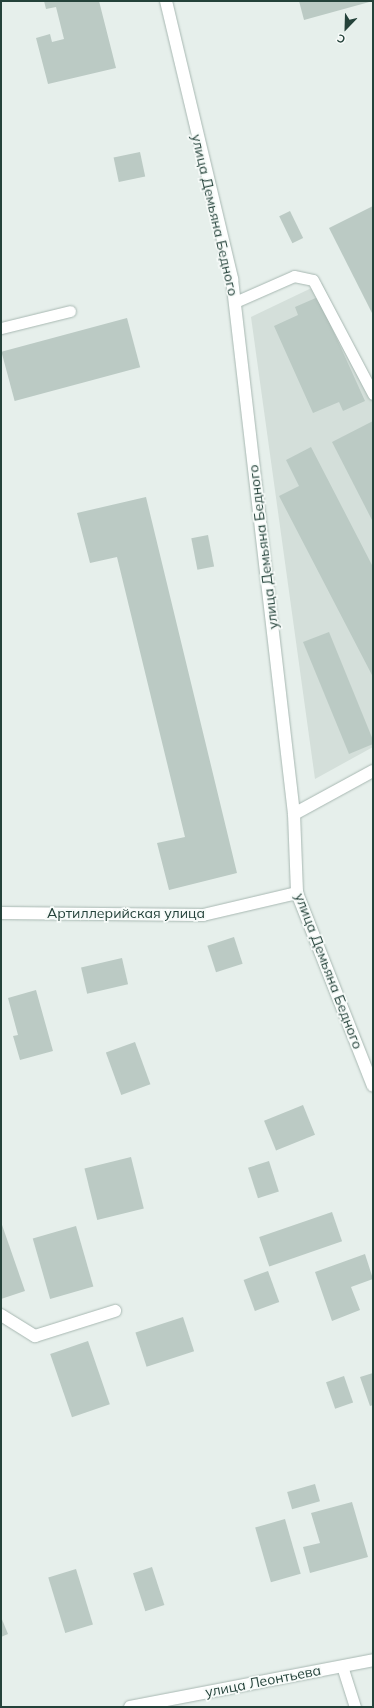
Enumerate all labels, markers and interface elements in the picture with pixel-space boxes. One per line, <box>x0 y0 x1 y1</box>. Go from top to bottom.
north arrow <box>326 8 366 48</box>
text: С <box>335 31 348 47</box>
street label: улица Демьяна Бедного <box>188 132 242 298</box>
street label: улица Демьяна Бедного <box>245 464 281 630</box>
street label: улица Демьяна Бедного <box>291 891 367 1051</box>
street label: Артиллерийская улица <box>47 905 205 921</box>
street label: улица Леонтьева <box>204 1662 322 1700</box>

